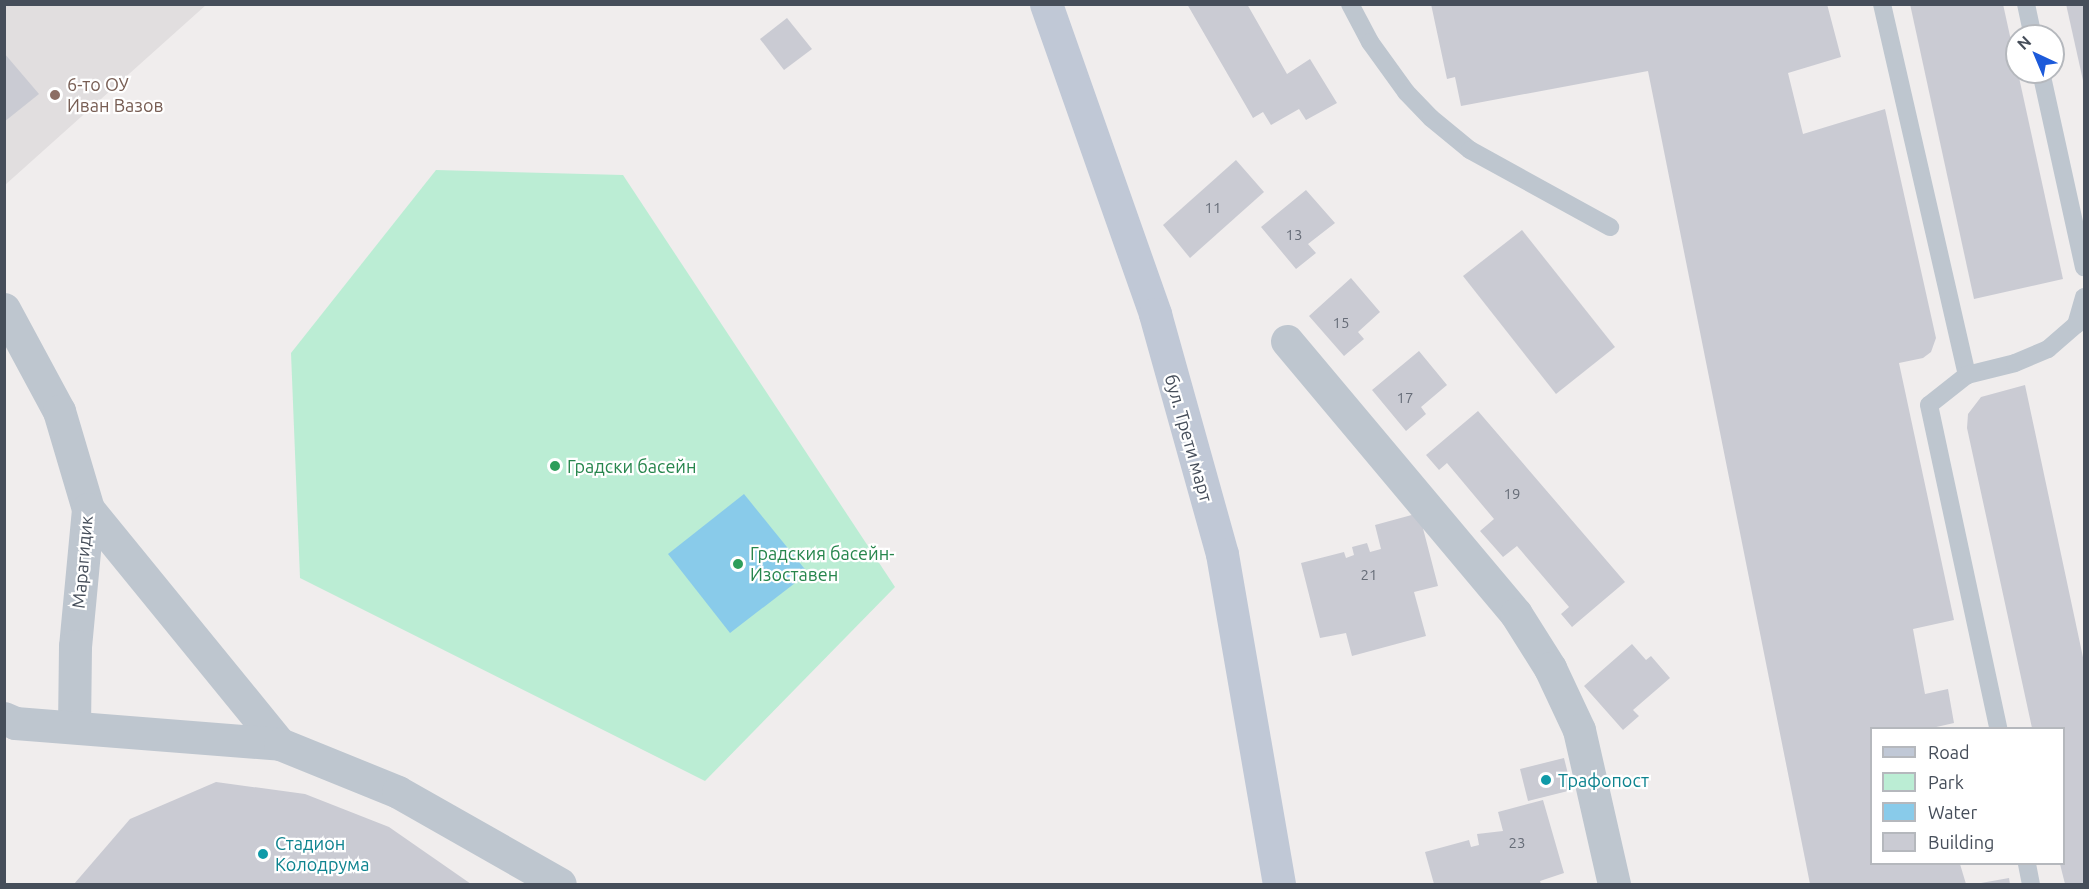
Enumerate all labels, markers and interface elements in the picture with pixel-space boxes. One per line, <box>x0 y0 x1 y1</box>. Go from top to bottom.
north arrow <box>2005 24 2065 84</box>
text: N <box>2013 32 2034 53</box>
place label: 6-то ОУ Иван Вазов <box>67 74 163 116</box>
marker: 6-то ОУ Иван Вазов <box>48 88 62 102</box>
house number: 11 <box>1205 199 1221 217</box>
house number: 13 <box>1286 226 1302 244</box>
house number: 15 <box>1333 314 1349 332</box>
street label: бул. Трети март <box>1160 372 1218 504</box>
house number: 17 <box>1397 389 1413 407</box>
place label: Градски басейн <box>567 455 697 477</box>
marker: Градски басейн <box>548 459 562 473</box>
house number: 19 <box>1504 485 1520 503</box>
street label: Марагидик <box>67 515 97 609</box>
place label: Градския басейн- Изоставен <box>750 543 894 586</box>
marker: Градския басейн- Изоставен <box>731 557 745 571</box>
house number: 21 <box>1361 566 1377 584</box>
legend <box>1870 727 2065 865</box>
text: Road <box>1928 742 1970 762</box>
place label: Трафопост <box>1558 769 1649 791</box>
text: Park <box>1928 772 1964 792</box>
marker: Трафопост <box>1539 773 1553 787</box>
text: Water <box>1928 802 1977 822</box>
text: Building <box>1928 832 1994 852</box>
place label: Стадион Колодрума <box>275 833 369 876</box>
house number: 23 <box>1509 834 1525 852</box>
marker: Стадион Колодрума <box>256 847 270 861</box>

